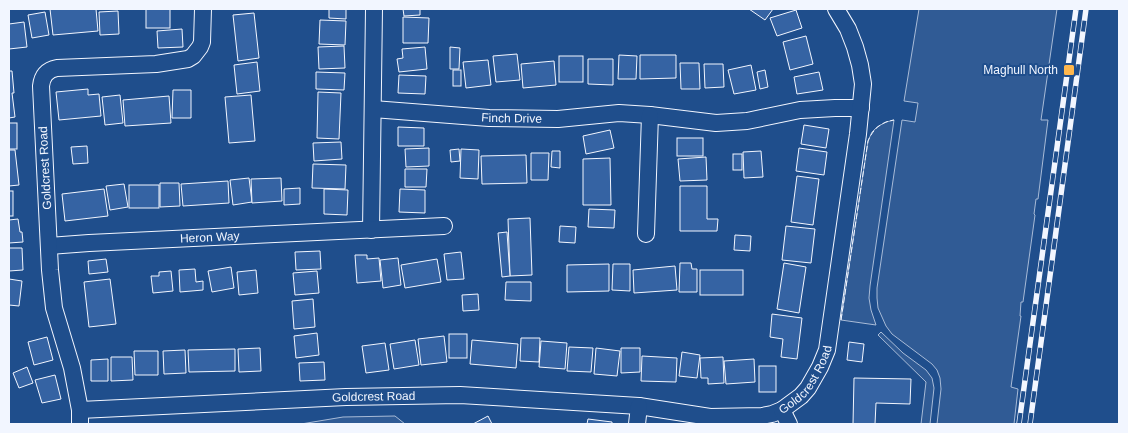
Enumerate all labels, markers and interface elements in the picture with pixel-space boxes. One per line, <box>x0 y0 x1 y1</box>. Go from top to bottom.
place label: Maghull North <box>983 63 1058 77</box>
marker: Maghull North <box>1062 63 1076 77</box>
street label: Finch Drive <box>481 110 542 126</box>
street label: Goldcrest Road <box>36 126 54 210</box>
street label: Heron Way <box>180 229 240 246</box>
street label: Goldcrest Road <box>776 345 835 417</box>
street label: Goldcrest Road <box>332 389 416 405</box>

